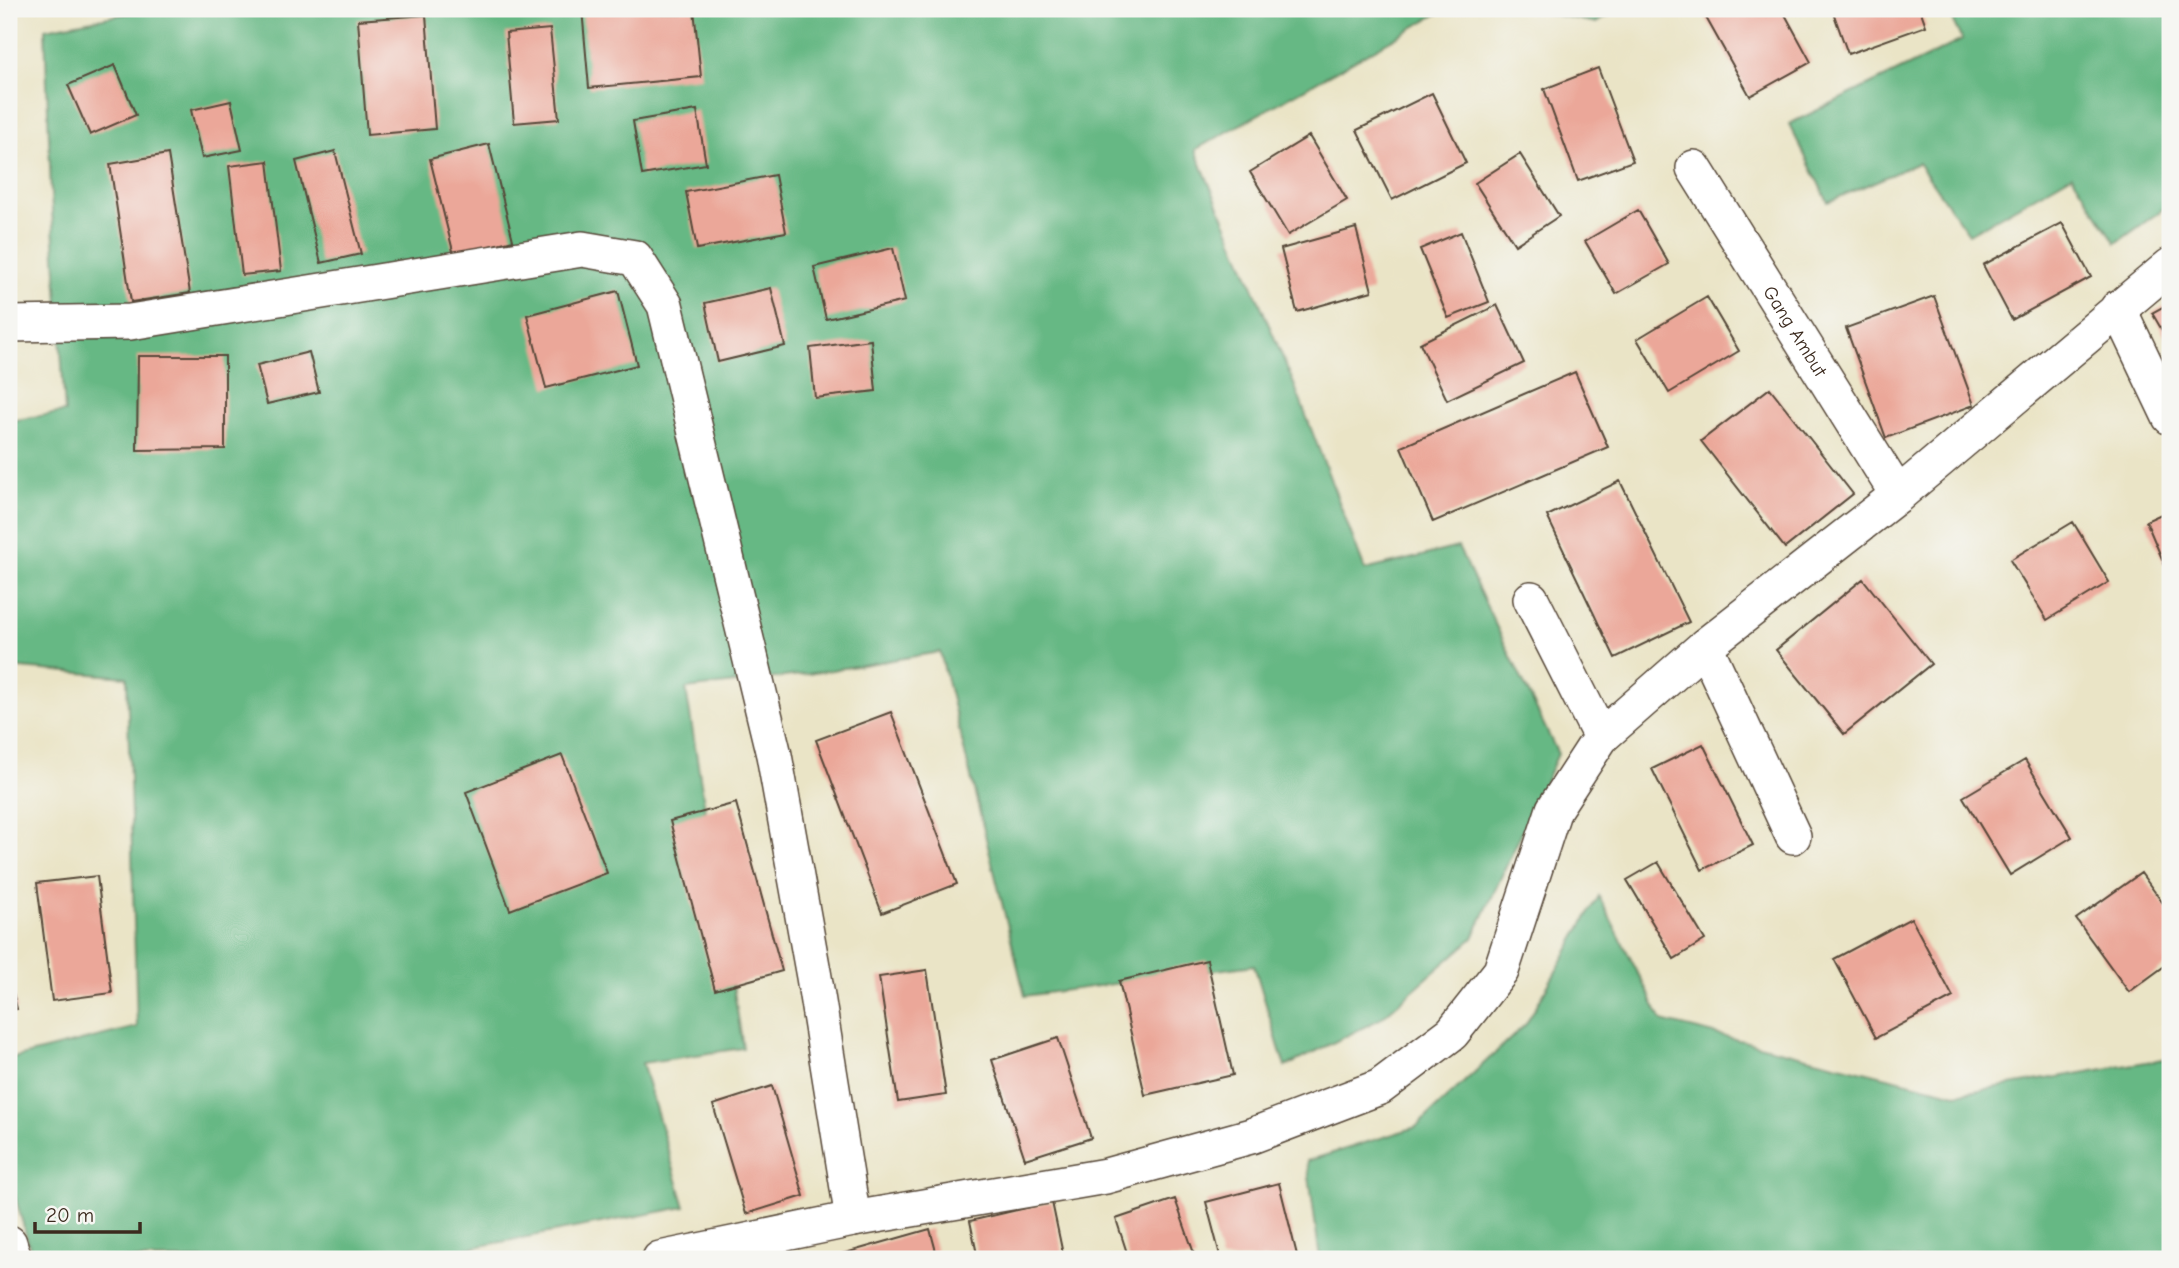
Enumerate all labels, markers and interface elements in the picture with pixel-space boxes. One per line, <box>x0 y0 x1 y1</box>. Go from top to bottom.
street label: Gang Ambut <box>1758 282 1832 381</box>
scale bar <box>35 1191 140 1235</box>
text: 20 m <box>46 1203 94 1227</box>

